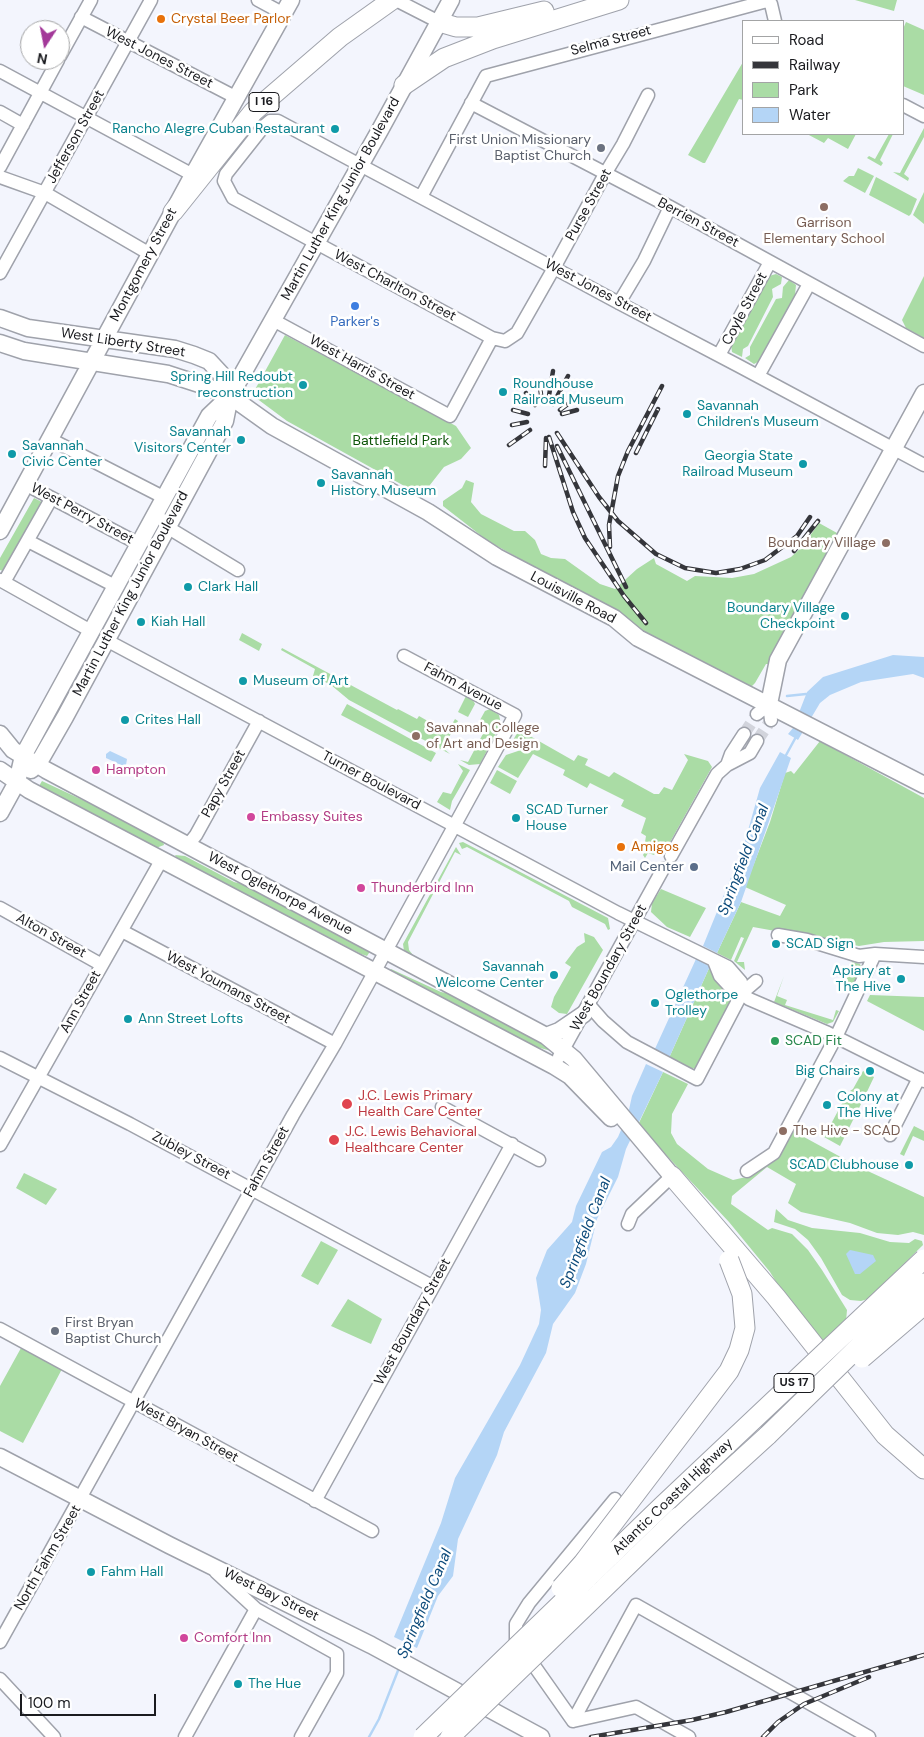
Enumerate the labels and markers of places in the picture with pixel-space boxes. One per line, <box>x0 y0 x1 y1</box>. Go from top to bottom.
place label: Crystal Beer Parlor <box>171 11 291 27</box>
marker: Crystal Beer Parlor <box>155 13 167 25</box>
place label: Rancho Alegre Cuban Restaurant <box>112 121 325 137</box>
marker: Rancho Alegre Cuban Restaurant <box>329 123 341 135</box>
place label: First Union Missionary Baptist Church <box>449 132 591 164</box>
marker: First Union Missionary Baptist Church <box>595 142 607 154</box>
marker: Garrison Elementary School <box>818 201 830 213</box>
place label: Garrison Elementary School <box>763 215 885 248</box>
marker: Parker's <box>349 300 361 312</box>
place label: Parker's <box>330 314 380 330</box>
place label: Spring Hill Redoubt reconstruction <box>170 369 293 402</box>
place label: Roundhouse Railroad Museum <box>513 376 624 408</box>
marker: Spring Hill Redoubt reconstruction <box>297 379 309 391</box>
marker: Roundhouse Railroad Museum <box>497 386 509 398</box>
place label: Savannah Children's Museum <box>697 398 819 431</box>
marker: Savannah Children's Museum <box>681 408 693 420</box>
place label: Savannah Visitors Center <box>134 424 231 457</box>
marker: Savannah Visitors Center <box>235 434 247 446</box>
place label: Savannah Civic Center <box>22 438 102 471</box>
marker: Savannah Civic Center <box>6 448 18 460</box>
place label: Georgia State Railroad Museum <box>682 448 793 481</box>
marker: Georgia State Railroad Museum <box>797 458 809 470</box>
place label: Savannah History Museum <box>331 467 436 500</box>
marker: Savannah History Museum <box>315 477 327 489</box>
place label: Boundary Village <box>768 535 876 551</box>
marker: Boundary Village <box>880 537 892 549</box>
place label: Clark Hall <box>198 579 258 595</box>
marker: Clark Hall <box>182 581 194 593</box>
place label: Boundary Village Checkpoint <box>727 600 835 632</box>
marker: Boundary Village Checkpoint <box>839 610 851 622</box>
place label: Kiah Hall <box>151 614 205 630</box>
marker: Kiah Hall <box>135 616 147 628</box>
place label: Museum of Art <box>253 673 349 689</box>
marker: Museum of Art <box>237 675 249 687</box>
place label: Crites Hall <box>135 712 201 728</box>
marker: Crites Hall <box>119 714 131 726</box>
place label: Savannah College of Art and Design <box>426 720 540 752</box>
marker: Savannah College of Art and Design <box>410 730 422 742</box>
place label: Hampton <box>106 762 166 778</box>
marker: Hampton <box>90 764 102 776</box>
place label: SCAD Turner House <box>526 802 608 834</box>
place label: Embassy Suites <box>261 809 363 825</box>
marker: Embassy Suites <box>245 811 257 823</box>
marker: SCAD Turner House <box>510 812 522 824</box>
place label: Amigos <box>631 839 679 855</box>
marker: Amigos <box>615 841 627 853</box>
place label: Mail Center <box>610 859 684 875</box>
marker: Mail Center <box>688 861 700 873</box>
place label: Thunderbird Inn <box>371 880 474 896</box>
marker: Thunderbird Inn <box>355 882 367 894</box>
place label: SCAD Sign <box>786 936 854 952</box>
marker: SCAD Sign <box>770 938 782 950</box>
place label: Savannah Welcome Center <box>435 959 544 992</box>
place label: Apiary at The Hive <box>832 963 891 996</box>
marker: Savannah Welcome Center <box>548 969 560 981</box>
marker: Apiary at The Hive <box>895 973 907 985</box>
place label: Oglethorpe Trolley <box>665 987 738 1020</box>
marker: Oglethorpe Trolley <box>649 997 661 1009</box>
place label: Ann Street Lofts <box>138 1011 243 1027</box>
marker: Ann Street Lofts <box>122 1013 134 1025</box>
place label: SCAD Fit <box>785 1033 842 1049</box>
marker: SCAD Fit <box>769 1035 781 1047</box>
place label: Big Chairs <box>795 1063 860 1079</box>
marker: Big Chairs <box>864 1065 876 1077</box>
place label: J.C. Lewis Primary Health Care Center <box>358 1088 482 1120</box>
place label: Colony at The Hive <box>837 1089 899 1122</box>
marker: J.C. Lewis Primary Health Care Center <box>340 1097 354 1111</box>
marker: Colony at The Hive <box>821 1099 833 1111</box>
place label: The Hive - SCAD <box>793 1123 900 1139</box>
place label: J.C. Lewis Behavioral Healthcare Center <box>345 1124 477 1156</box>
marker: The Hive - SCAD <box>777 1125 789 1137</box>
marker: J.C. Lewis Behavioral Healthcare Center <box>327 1133 341 1147</box>
place label: SCAD Clubhouse <box>789 1157 899 1173</box>
marker: SCAD Clubhouse <box>903 1159 915 1171</box>
place label: First Bryan Baptist Church <box>65 1315 161 1348</box>
marker: First Bryan Baptist Church <box>49 1325 61 1337</box>
place label: Fahm Hall <box>101 1564 163 1580</box>
marker: Fahm Hall <box>85 1566 97 1578</box>
place label: Comfort Inn <box>194 1630 271 1646</box>
marker: Comfort Inn <box>178 1632 190 1644</box>
place label: The Hue <box>248 1676 301 1692</box>
marker: The Hue <box>232 1678 244 1690</box>

